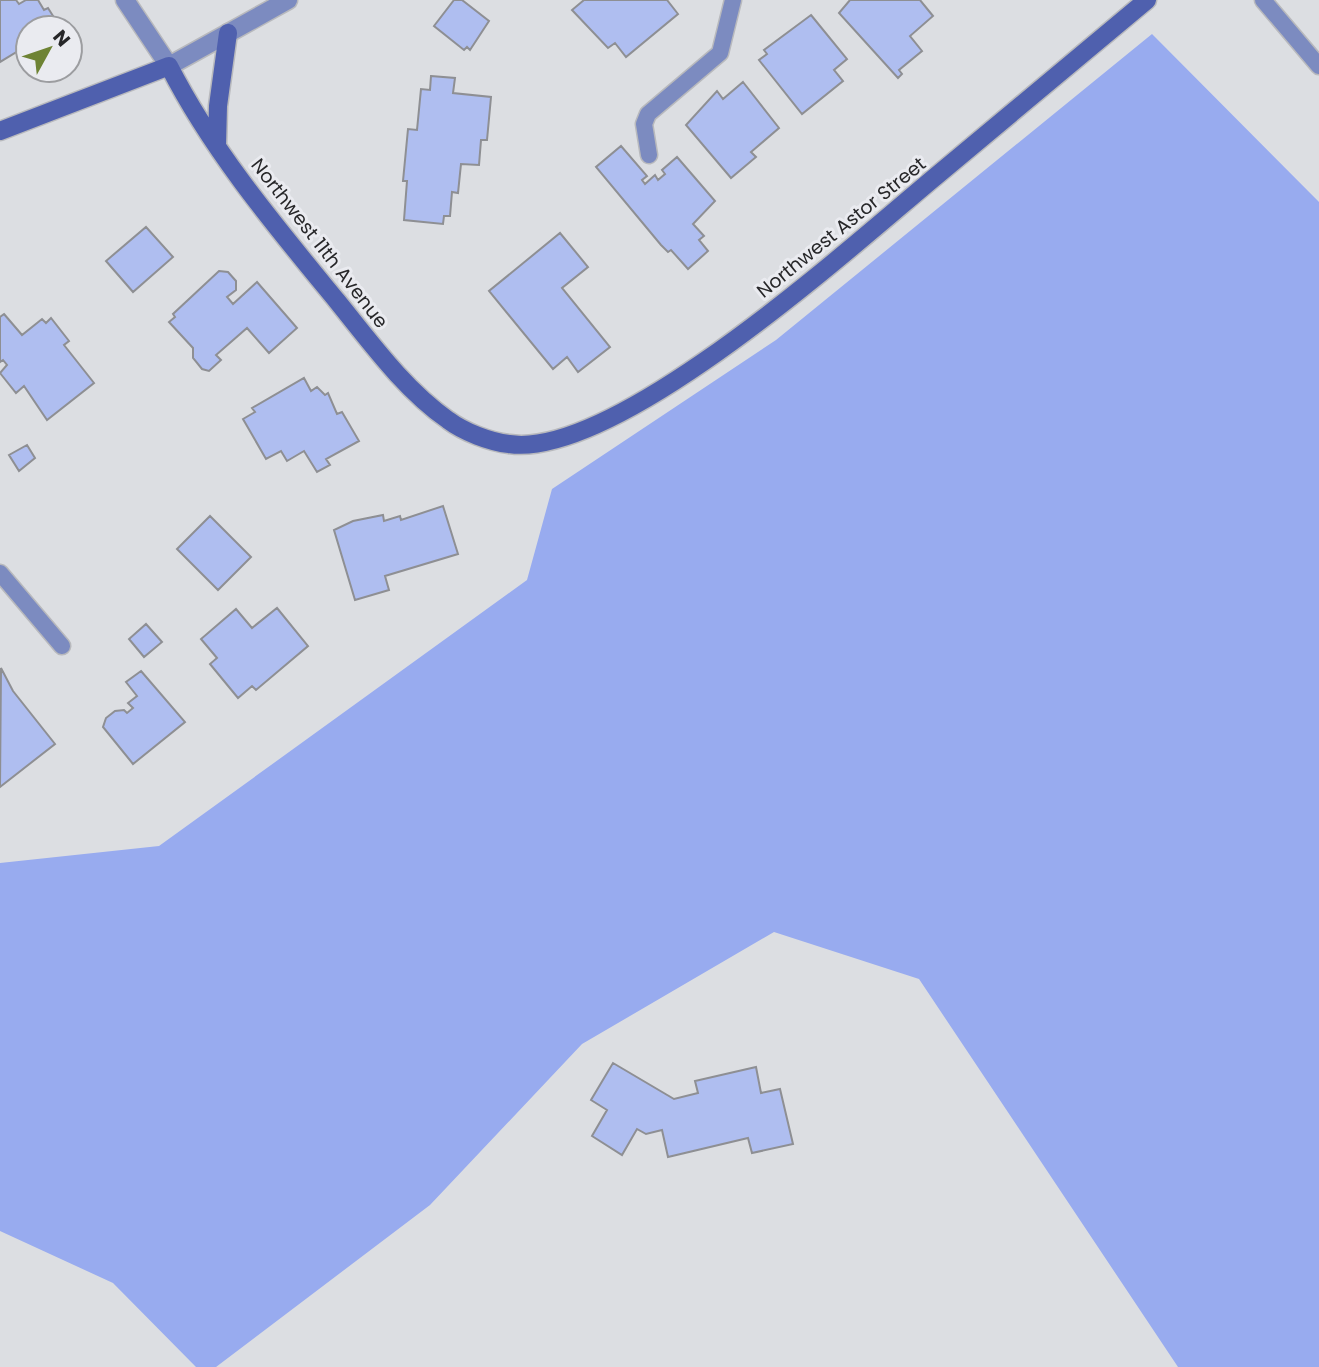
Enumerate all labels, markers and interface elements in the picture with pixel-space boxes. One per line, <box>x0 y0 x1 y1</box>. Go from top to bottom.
north arrow <box>14 14 84 84</box>
text: N <box>47 24 77 53</box>
street label: Northwest Astor Street <box>751 151 932 304</box>
street label: Northwest 11th Avenue <box>245 153 394 334</box>

